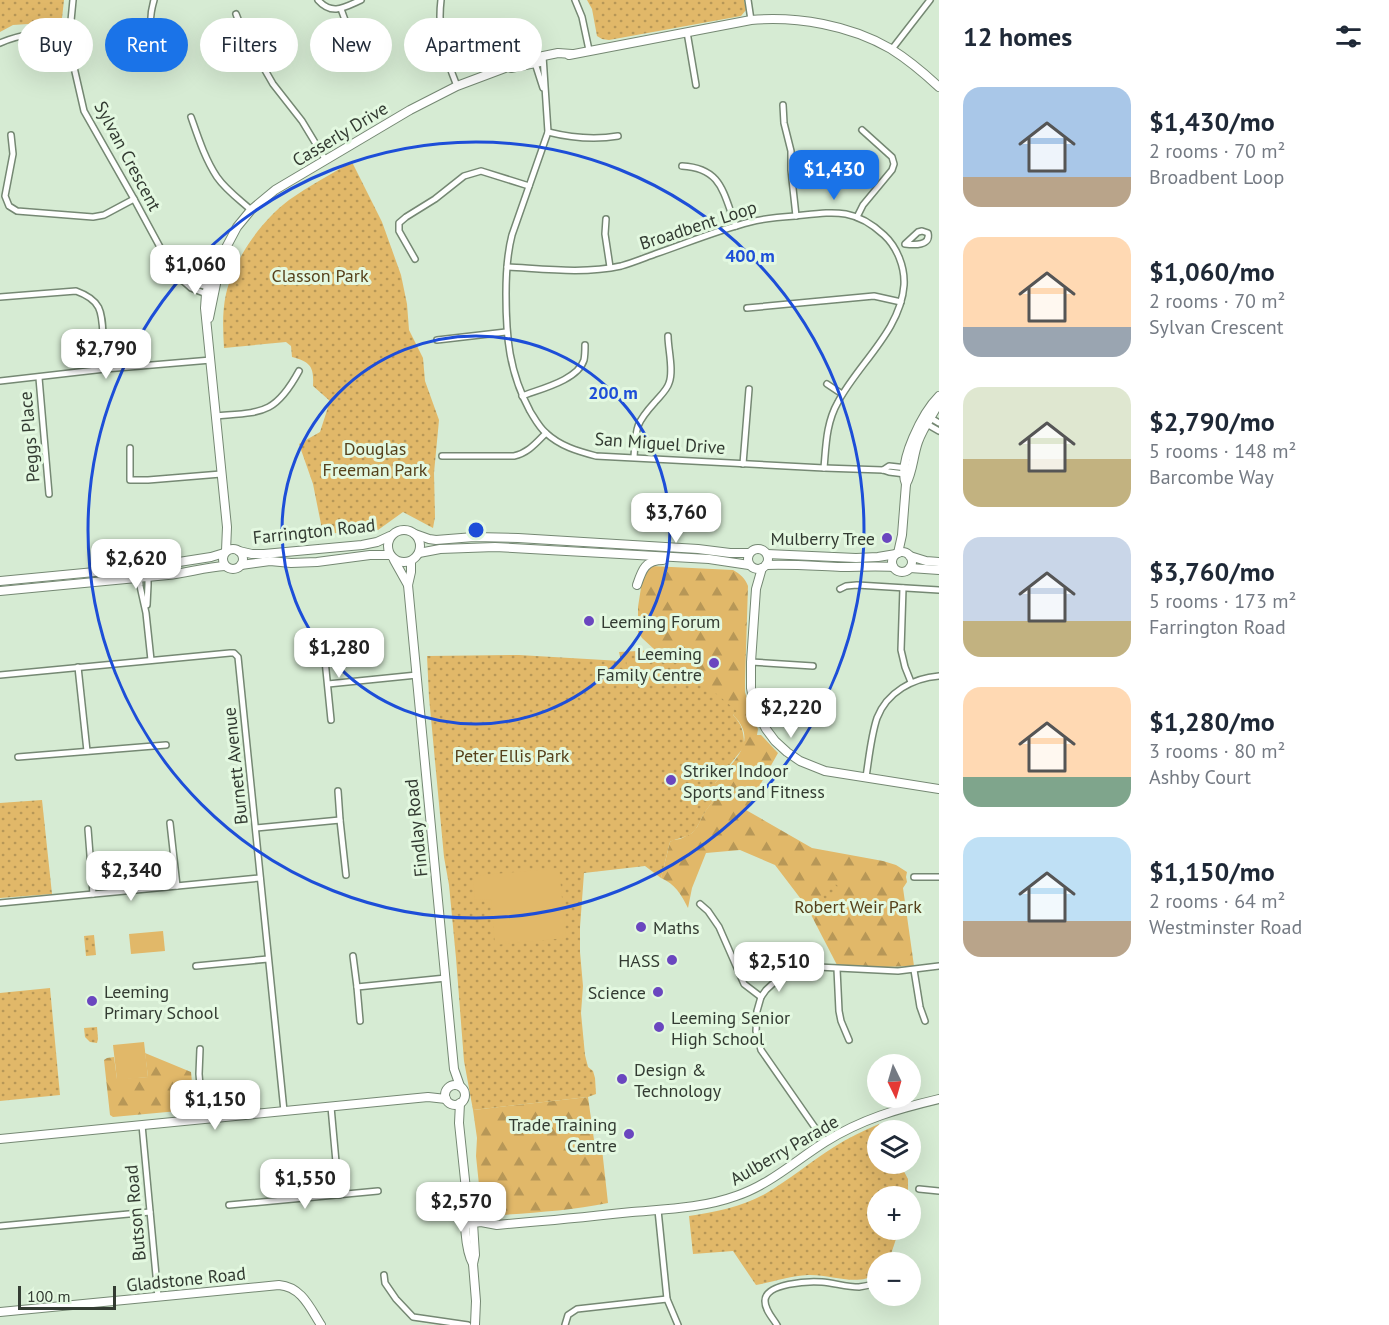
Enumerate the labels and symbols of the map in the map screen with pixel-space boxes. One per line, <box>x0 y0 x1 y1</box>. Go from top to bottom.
street label: Casserly Drive <box>288 96 392 172</box>
street label: Sylvan Crescent <box>89 97 167 215</box>
pin: $1,430 <box>785 150 883 201</box>
street label: Broadbent Loop <box>637 195 759 255</box>
text: 400 m <box>725 244 775 267</box>
pin: $1,060 <box>146 245 244 296</box>
park label: Classon Park <box>271 264 369 287</box>
pin: $2,790 <box>57 329 155 380</box>
text: 200 m <box>588 381 638 404</box>
street label: Peggs Place <box>14 391 44 483</box>
street label: San Miguel Drive <box>594 427 726 459</box>
park label: Douglas Freeman Park <box>323 437 428 481</box>
pin: $3,760 <box>627 493 725 544</box>
street label: Farrington Road <box>252 513 376 549</box>
centre of rings <box>466 520 486 540</box>
place label: Mulberry Tree <box>770 527 875 550</box>
marker: Mulberry Tree <box>880 531 894 545</box>
pin: $2,620 <box>87 539 185 590</box>
place label: Leeming Forum <box>601 610 720 633</box>
marker: Leeming Forum <box>582 614 596 628</box>
pin: $1,280 <box>290 628 388 679</box>
place label: Leeming Family Centre <box>597 642 702 686</box>
marker: Leeming Family Centre <box>707 656 721 670</box>
pin: $2,220 <box>742 688 840 739</box>
street label: Burnett Avenue <box>217 706 253 826</box>
park label: Peter Ellis Park <box>454 744 570 767</box>
place label: Striker Indoor Sports and Fitness <box>683 759 825 803</box>
marker: Striker Indoor Sports and Fitness <box>664 773 678 787</box>
street label: Findlay Road <box>399 778 433 878</box>
pin: $2,340 <box>82 851 180 902</box>
park label: Robert Weir Park <box>794 895 922 918</box>
place label: Maths <box>653 916 700 939</box>
marker: Maths <box>634 920 648 934</box>
pin: $2,510 <box>730 942 828 993</box>
place label: HASS <box>618 949 660 972</box>
marker: HASS <box>665 953 679 967</box>
place label: Leeming Primary School <box>104 980 219 1024</box>
place label: Science <box>588 981 646 1004</box>
marker: Science <box>651 985 665 999</box>
marker: Leeming Primary School <box>85 994 99 1008</box>
place label: Leeming Senior High School <box>671 1006 790 1050</box>
marker: Leeming Senior High School <box>652 1020 666 1034</box>
north arrow <box>867 1054 921 1108</box>
place label: Design & Technology <box>634 1058 722 1102</box>
marker: Design & Technology <box>615 1072 629 1086</box>
pin: $1,150 <box>166 1080 264 1131</box>
street label: Aulberry Parade <box>726 1110 842 1190</box>
place label: Trade Training Centre <box>509 1113 617 1157</box>
marker: Trade Training Centre <box>622 1127 636 1141</box>
pin: $1,550 <box>256 1159 354 1210</box>
street label: Butson Road <box>119 1164 151 1262</box>
pin: $2,570 <box>412 1182 510 1233</box>
street label: Gladstone Road <box>125 1261 247 1297</box>
scale bar <box>18 1283 116 1310</box>

